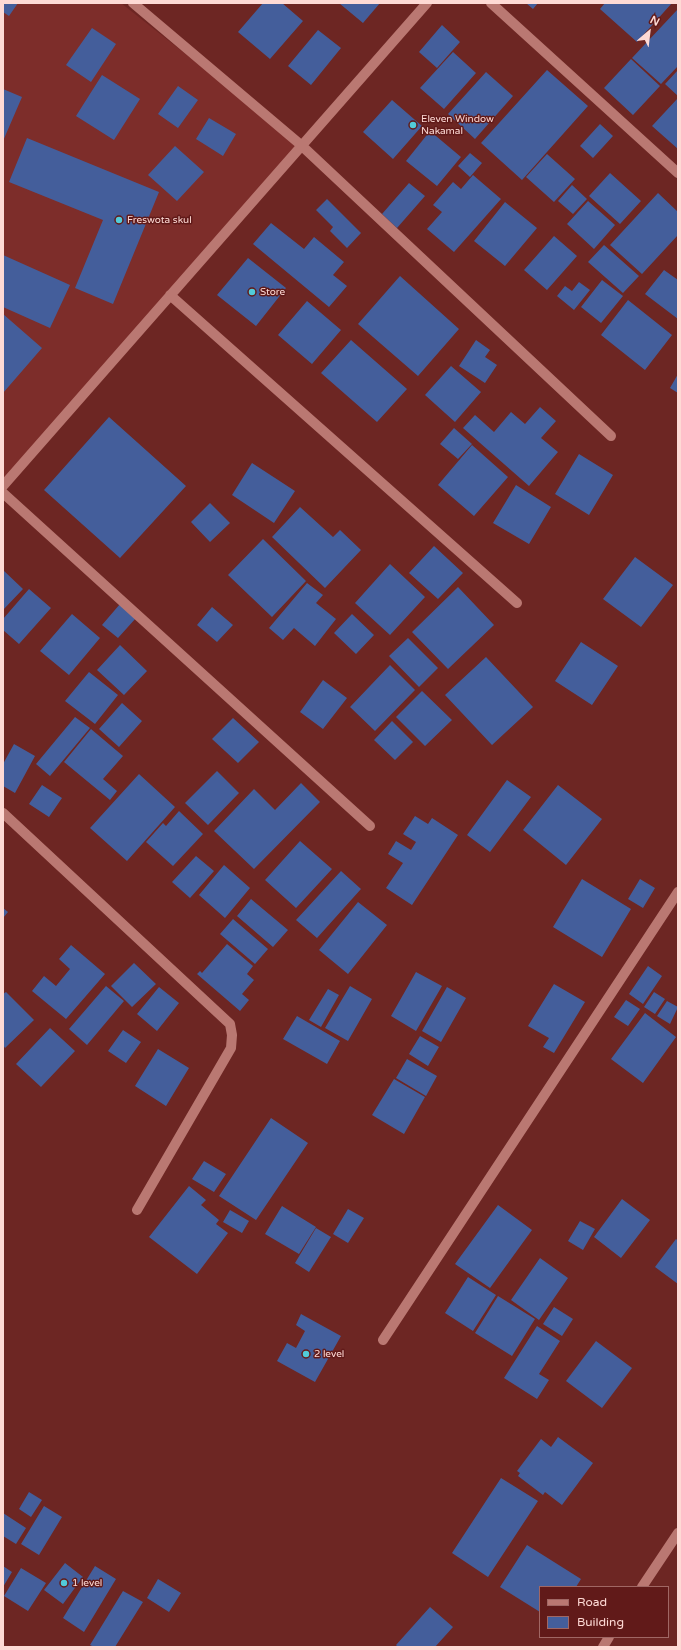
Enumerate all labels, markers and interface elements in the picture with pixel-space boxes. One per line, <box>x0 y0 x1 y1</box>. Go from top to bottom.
north arrow <box>629 12 669 52</box>
text: N <box>648 13 662 29</box>
place label: Eleven Window Nakamal <box>421 113 494 136</box>
marker: Eleven Window Nakamal <box>408 120 418 130</box>
place label: Freswota skul <box>127 214 192 226</box>
marker: Freswota skul <box>114 215 124 225</box>
place label: Store <box>260 286 285 298</box>
marker: Store <box>247 287 257 297</box>
place label: 2 level <box>314 1348 344 1360</box>
marker: 2 level <box>301 1349 311 1359</box>
place label: 1 level <box>72 1577 102 1589</box>
marker: 1 level <box>59 1578 69 1588</box>
legend <box>539 1586 669 1638</box>
text: Road <box>577 1595 607 1609</box>
text: Building <box>577 1615 624 1629</box>

